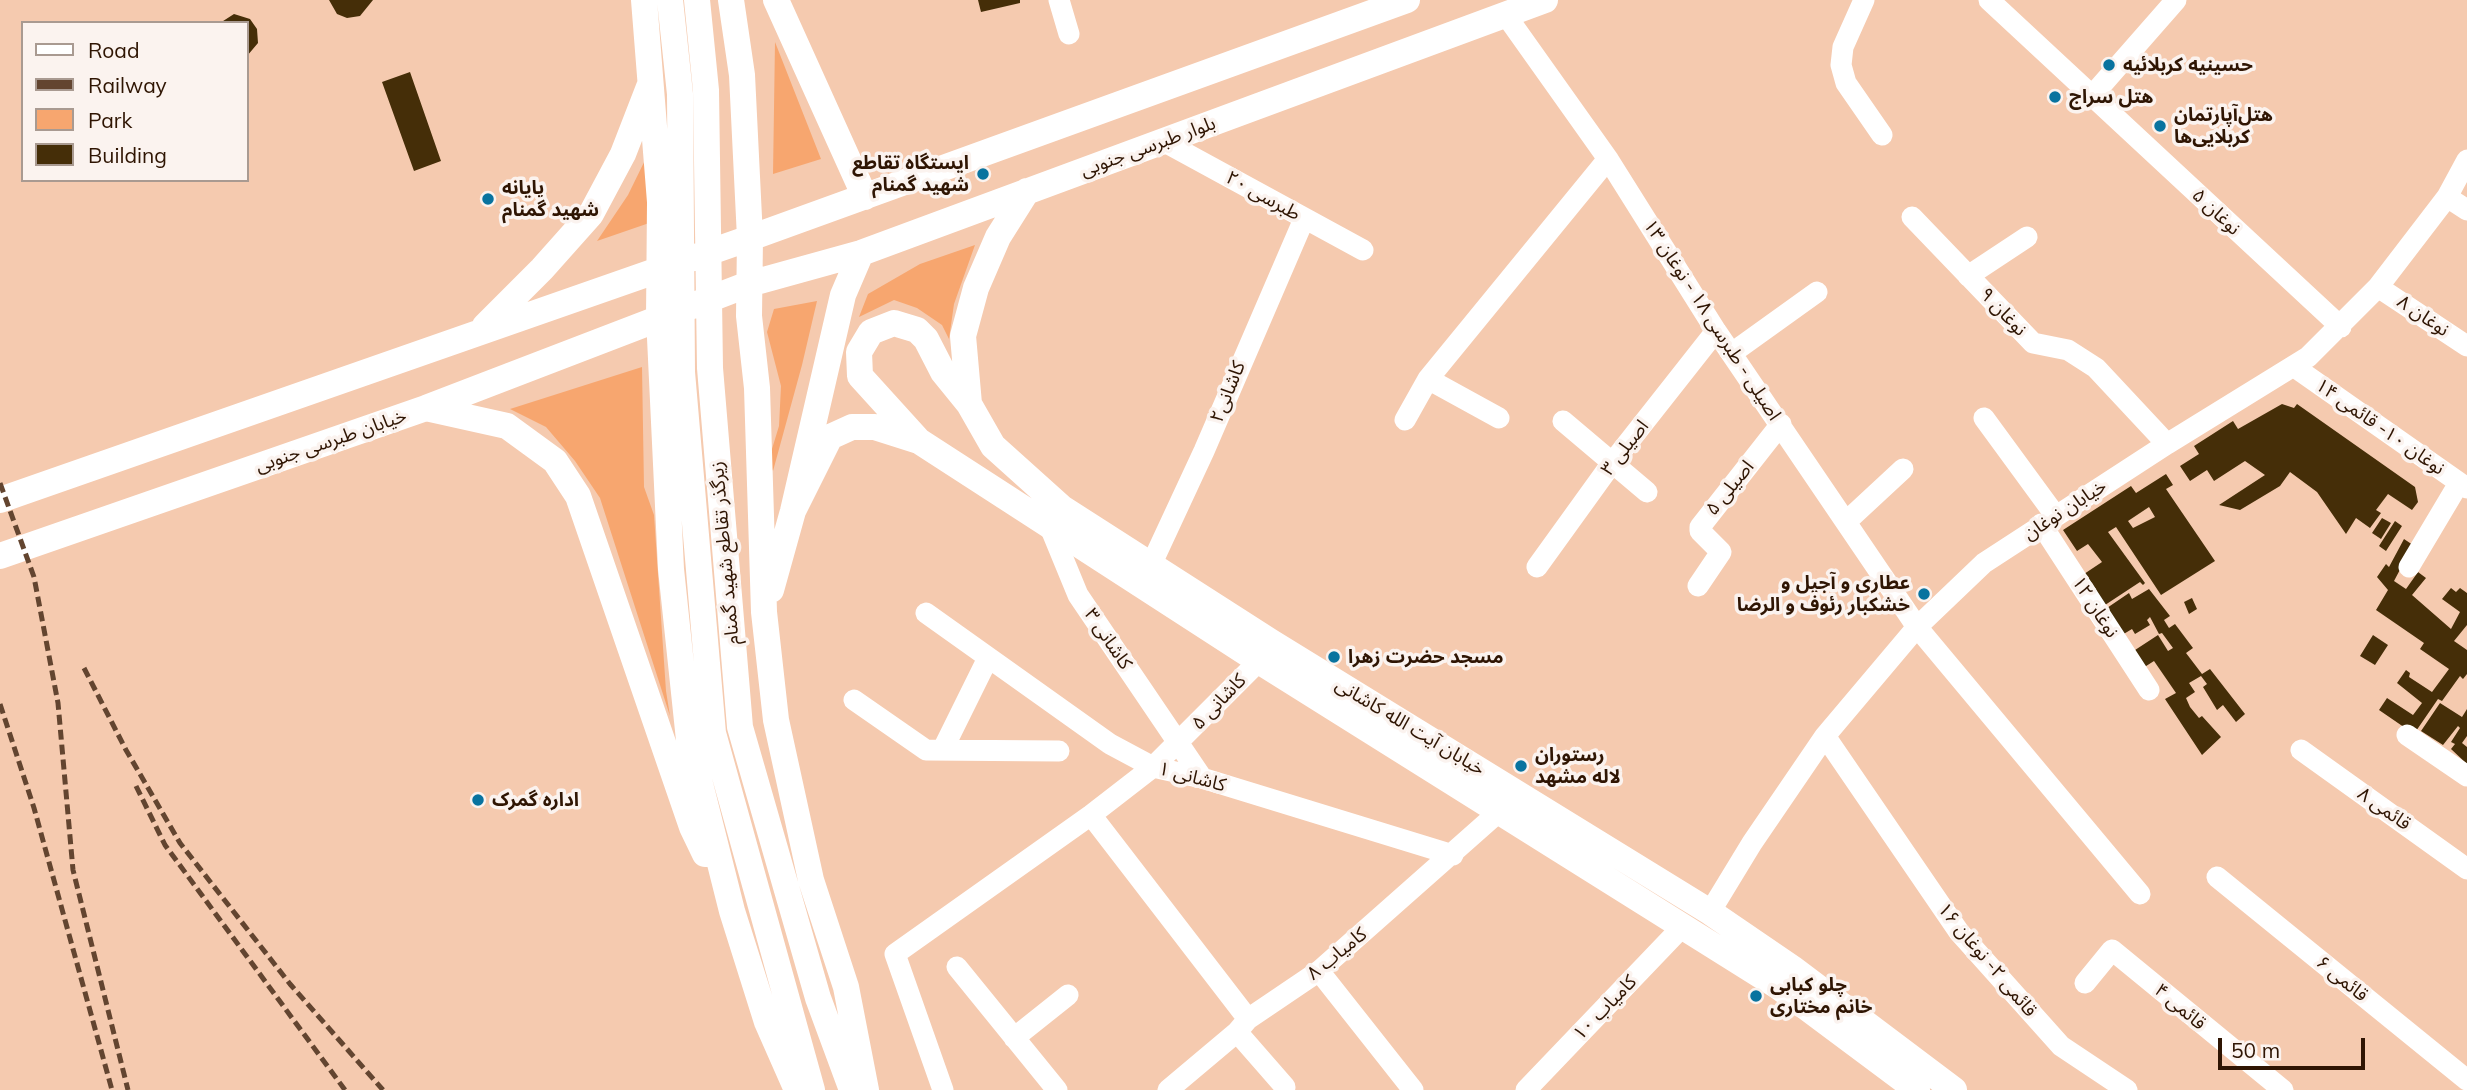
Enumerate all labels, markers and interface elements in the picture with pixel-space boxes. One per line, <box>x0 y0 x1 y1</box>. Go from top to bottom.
legend <box>21 21 248 182</box>
text: Road <box>88 37 139 63</box>
place label: حسینیه کربلائیه <box>2123 54 2253 76</box>
marker: حسینیه کربلائیه <box>2101 57 2117 73</box>
text: Railway <box>88 72 167 98</box>
place label: هتل سراج <box>2069 86 2154 108</box>
marker: هتل سراج <box>2047 89 2063 105</box>
place label: هتل‌آپارتمان کربلایی‌ها <box>2174 104 2273 148</box>
text: Park <box>88 107 132 133</box>
street label: بلوار طبرسی جنوبی <box>1077 112 1219 182</box>
marker: هتل‌آپارتمان کربلایی‌ها <box>2152 118 2168 134</box>
text: Building <box>88 142 167 168</box>
place label: ایستگاه تقاطع شهید گمنام <box>852 152 969 196</box>
marker: ایستگاه تقاطع شهید گمنام <box>975 166 991 182</box>
street label: طبرسی ۲۰ <box>1222 166 1304 226</box>
place label: پایانه شهید گمنام <box>502 177 599 221</box>
street label: نوغان ۵ <box>2187 184 2245 240</box>
marker: پایانه شهید گمنام <box>480 191 496 207</box>
street label: اصیلی - طبرسی ۱۸ - نوغان ۱۳ <box>1638 215 1786 425</box>
street label: نوغان ۹ <box>1975 283 2031 341</box>
street label: نوغان ۸ <box>2393 290 2453 342</box>
street label: کاشانی۲ <box>1205 358 1251 426</box>
street label: نوغان ۱۰- قائمی ۱۴ <box>2311 374 2449 480</box>
street label: خیابان طبرسی جنوبی <box>252 404 410 478</box>
street label: اصیلی ۳ <box>1596 416 1654 480</box>
street label: اصیلی ۵ <box>1701 456 1759 520</box>
street label: زیرگذر تقاطع شهید گمنام <box>706 460 744 646</box>
street label: خیابان نوغان <box>2019 475 2111 545</box>
place label: عطاری و آجیل و خشکبار رئوف و الرضا <box>1737 572 1910 616</box>
street label: نوغان ۱۲ <box>2067 572 2123 642</box>
marker: عطاری و آجیل و خشکبار رئوف و الرضا <box>1916 586 1932 602</box>
street label: کاشانی ۳ <box>1079 604 1137 674</box>
place label: مسجد حضرت زهرا <box>1348 646 1504 668</box>
marker: مسجد حضرت زهرا <box>1326 649 1342 665</box>
street label: کاشانی ۵ <box>1187 669 1251 735</box>
street label: خیابان آیت الله کاشانی <box>1331 673 1489 781</box>
place label: رستوران لاله مشهد <box>1535 744 1621 788</box>
street label: کاشانی ۱ <box>1156 757 1228 797</box>
marker: رستوران لاله مشهد <box>1513 758 1529 774</box>
street label: قائمی ۸ <box>2353 782 2415 836</box>
place label: اداره گمرک <box>492 789 579 811</box>
marker: اداره گمرک <box>470 792 486 808</box>
street label: قائمی ۲- نوغان ۱۶ <box>1933 898 2041 1022</box>
street label: کامیاب ۸ <box>1302 923 1372 985</box>
street label: قائمی ۶ <box>2312 951 2372 1007</box>
street label: کامیاب ۱۰ <box>1568 971 1642 1045</box>
place label: چلو کبابی خانم مختاری <box>1770 974 1872 1018</box>
street label: قائمی ۴ <box>2150 979 2210 1035</box>
marker: چلو کبابی خانم مختاری <box>1748 988 1764 1004</box>
scale bar <box>2222 1024 2369 1068</box>
text: 50 m <box>2231 1037 2280 1063</box>

